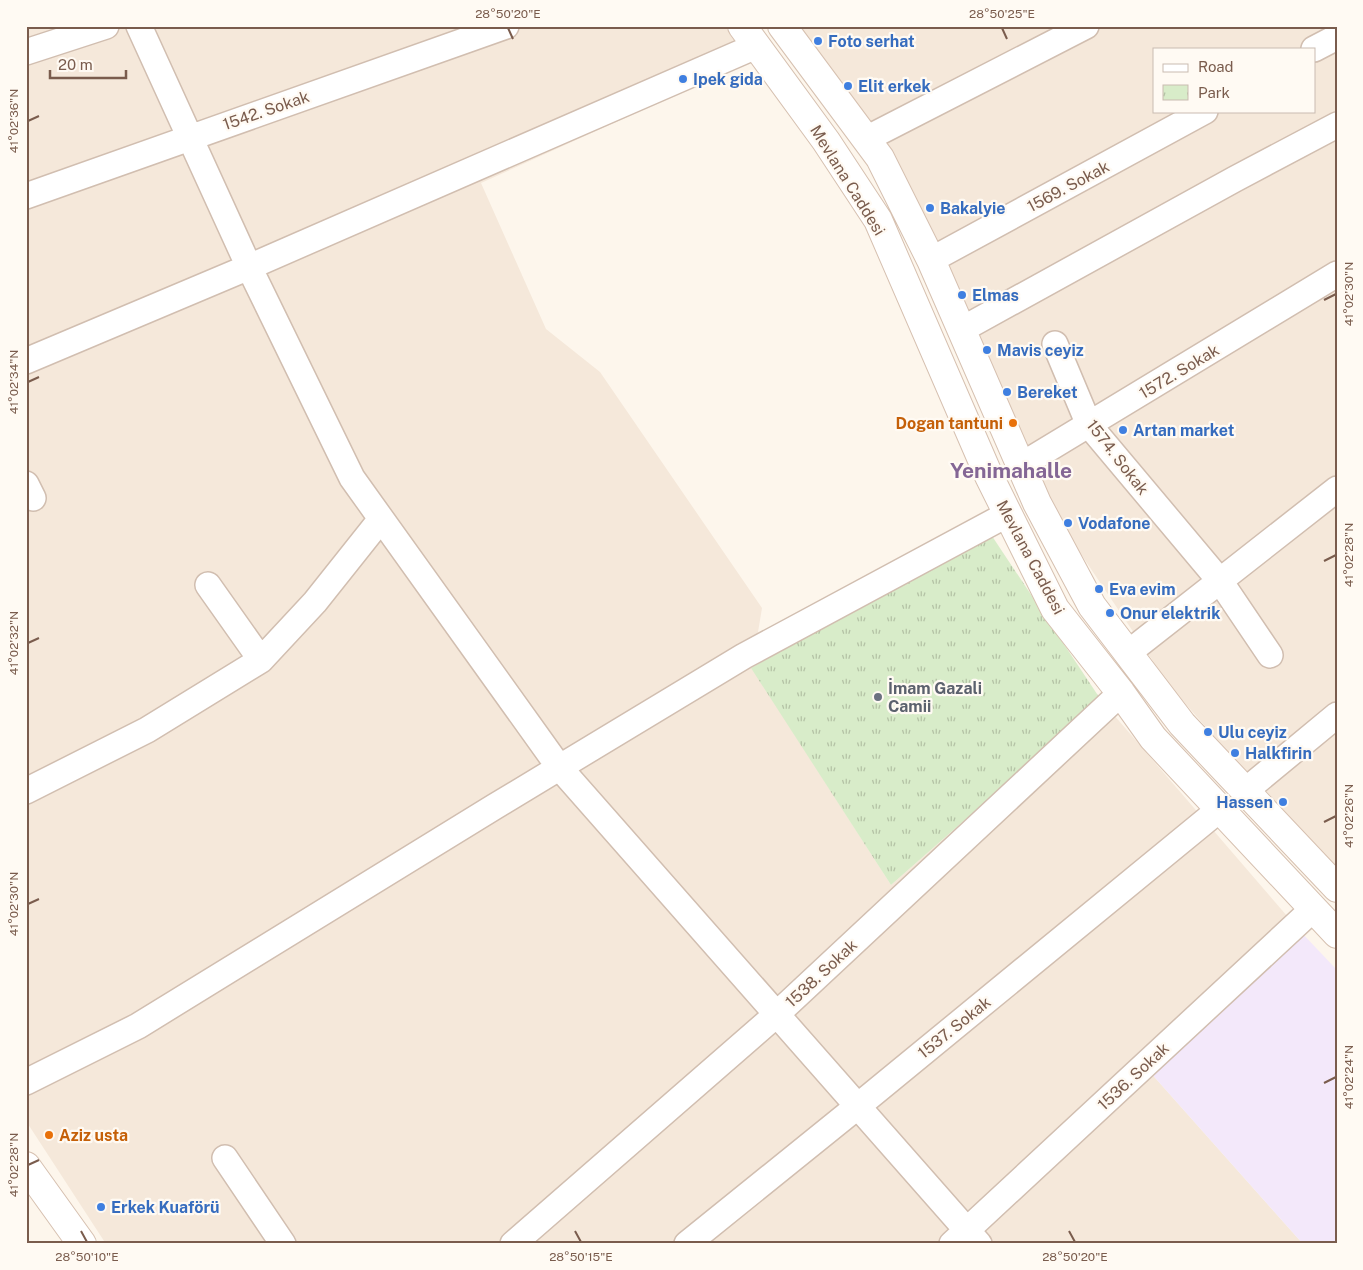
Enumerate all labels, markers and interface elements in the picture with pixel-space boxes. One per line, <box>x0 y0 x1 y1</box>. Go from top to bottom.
text: 28°50'20"E <box>475 7 541 21</box>
text: 28°50'25"E <box>969 7 1035 21</box>
place label: Foto serhat <box>828 32 915 51</box>
marker: Foto serhat <box>812 35 824 47</box>
scale bar <box>50 48 126 80</box>
legend <box>1153 48 1316 112</box>
text: 20 m <box>58 56 93 73</box>
text: Road <box>1198 58 1234 75</box>
place label: Ipek gida <box>693 70 763 89</box>
marker: Ipek gida <box>677 73 689 85</box>
place label: Elit erkek <box>858 77 931 96</box>
marker: Elit erkek <box>842 80 854 92</box>
text: Park <box>1198 84 1230 101</box>
street label: 1542. Sokak <box>220 87 312 134</box>
text: 41°02'36"N <box>7 89 21 153</box>
street label: Mevlana Caddesi <box>806 122 889 239</box>
street label: 1569. Sokak <box>1024 157 1113 216</box>
place label: Bakalyie <box>940 199 1005 218</box>
marker: Bakalyie <box>924 202 936 214</box>
text: 41°02'30"N <box>1342 262 1356 326</box>
place label: Elmas <box>972 286 1019 305</box>
marker: Elmas <box>956 289 968 301</box>
street label: 1572. Sokak <box>1136 340 1223 403</box>
place label: Mavis ceyiz <box>997 341 1084 360</box>
marker: Mavis ceyiz <box>981 344 993 356</box>
text: 41°02'34"N <box>7 350 21 414</box>
place label: Bereket <box>1017 383 1078 402</box>
marker: Bereket <box>1001 386 1013 398</box>
place label: Dogan tantuni <box>896 414 1003 433</box>
street label: 1574. Sokak <box>1082 416 1153 499</box>
marker: Dogan tantuni <box>1007 417 1019 429</box>
place label: Artan market <box>1133 421 1235 440</box>
marker: Artan market <box>1117 424 1129 436</box>
district label: Yenimahalle <box>950 458 1072 483</box>
street label: Mevlana Caddesi <box>992 497 1069 618</box>
place label: Vodafone <box>1078 514 1150 533</box>
marker: Vodafone <box>1062 517 1074 529</box>
text: 41°02'28"N <box>1342 523 1356 587</box>
place label: Eva evim <box>1109 580 1175 599</box>
marker: Eva evim <box>1093 583 1105 595</box>
place label: Onur elektrik <box>1120 604 1220 623</box>
marker: Onur elektrik <box>1104 607 1116 619</box>
text: 41°02'32"N <box>7 611 21 675</box>
place label: İmam Gazali Camii <box>888 678 982 716</box>
marker: İmam Gazali Camii <box>872 691 884 703</box>
place label: Ulu ceyiz <box>1218 723 1287 742</box>
marker: Ulu ceyiz <box>1202 726 1214 738</box>
place label: Halkfirin <box>1245 744 1312 763</box>
marker: Halkfirin <box>1229 747 1241 759</box>
text: 41°02'26"N <box>1342 784 1356 848</box>
place label: Hassen <box>1216 793 1273 812</box>
marker: Hassen <box>1277 796 1289 808</box>
text: 41°02'30"N <box>7 872 21 936</box>
street label: 1538. Sokak <box>782 935 861 1011</box>
street label: 1537. Sokak <box>914 992 994 1062</box>
street label: 1536. Sokak <box>1094 1039 1173 1114</box>
text: 41°02'24"N <box>1342 1045 1356 1109</box>
place label: Aziz usta <box>59 1126 128 1145</box>
marker: Aziz usta <box>43 1129 55 1141</box>
text: 41°02'28"N <box>7 1133 21 1197</box>
place label: Erkek Kuaförü <box>111 1198 220 1217</box>
marker: Erkek Kuaförü <box>95 1201 107 1213</box>
text: 28°50'10"E <box>55 1250 119 1264</box>
text: 28°50'15"E <box>549 1250 613 1264</box>
text: 28°50'20"E <box>1042 1250 1108 1264</box>

